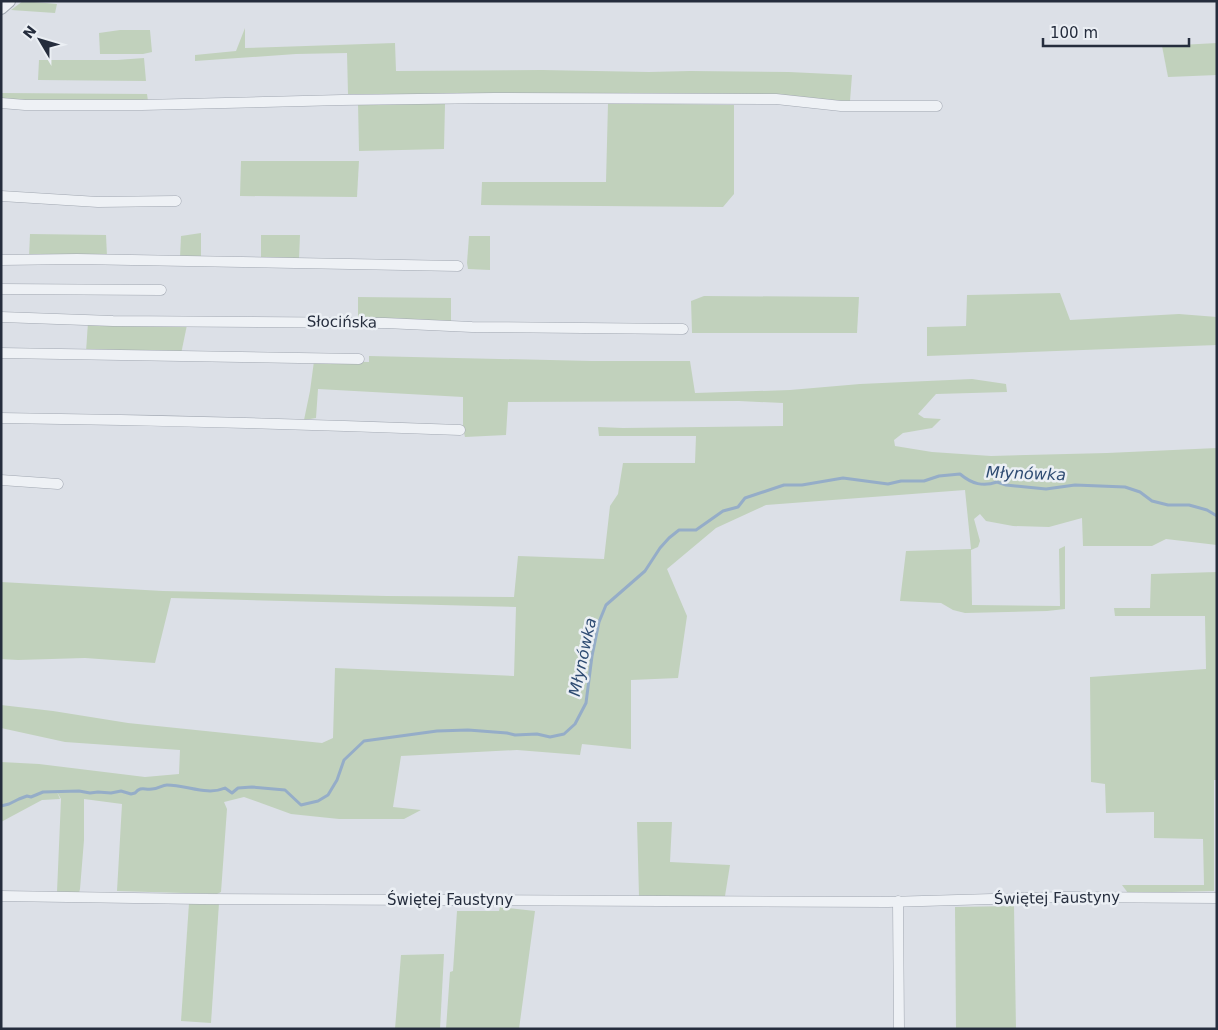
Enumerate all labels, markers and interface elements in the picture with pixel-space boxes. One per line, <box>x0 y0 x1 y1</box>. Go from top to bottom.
north arrow <box>15 15 65 65</box>
scale bar <box>1043 15 1189 47</box>
text: N <box>20 22 40 42</box>
text: 100 m <box>1050 24 1098 42</box>
street label: Słocińska <box>307 312 377 332</box>
water label: Młynówka <box>986 463 1066 484</box>
water label: Młynówka <box>565 616 600 698</box>
street label: Świętej Faustyny <box>994 887 1120 908</box>
street label: Świętej Faustyny <box>387 890 513 909</box>

